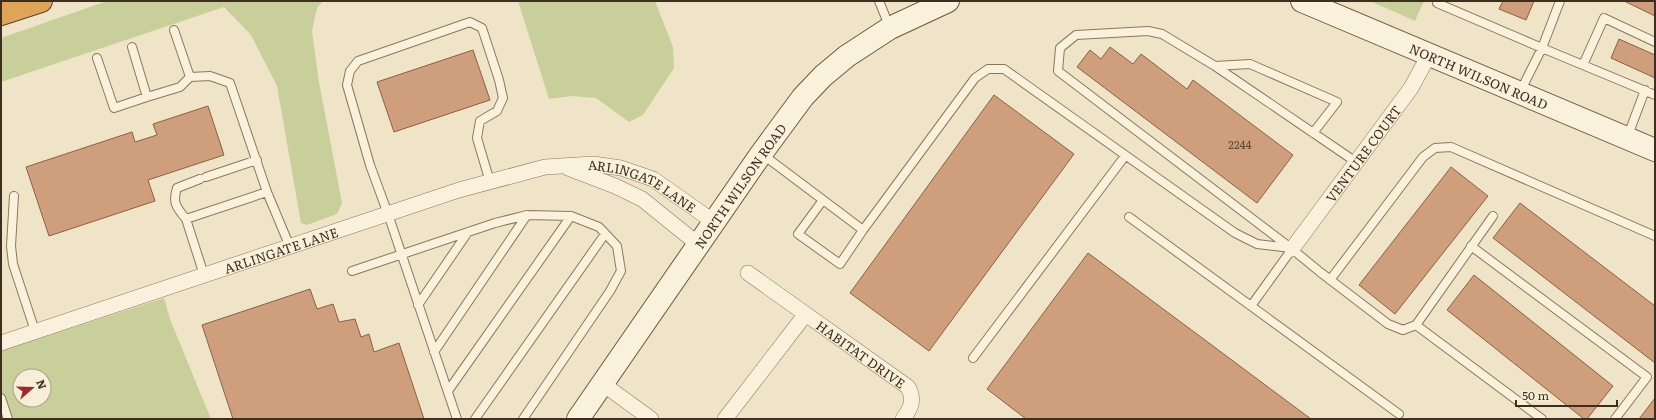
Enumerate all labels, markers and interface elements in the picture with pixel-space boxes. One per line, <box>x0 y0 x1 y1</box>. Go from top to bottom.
street label: NORTH WILSON ROAD <box>1407 38 1551 113</box>
street label: VENTURE COURT <box>1320 100 1405 206</box>
street label: NORTH WILSON ROAD <box>689 119 790 252</box>
house number: 2244 <box>1228 136 1252 152</box>
street label: ARLINGATE LANE <box>587 154 700 216</box>
street label: ARLINGATE LANE <box>221 222 340 277</box>
street label: HABITAT DRIVE <box>813 315 910 392</box>
north arrow <box>12 368 52 408</box>
text: N <box>33 377 51 391</box>
scale bar <box>1516 382 1617 408</box>
text: 50 m <box>1522 386 1549 404</box>

